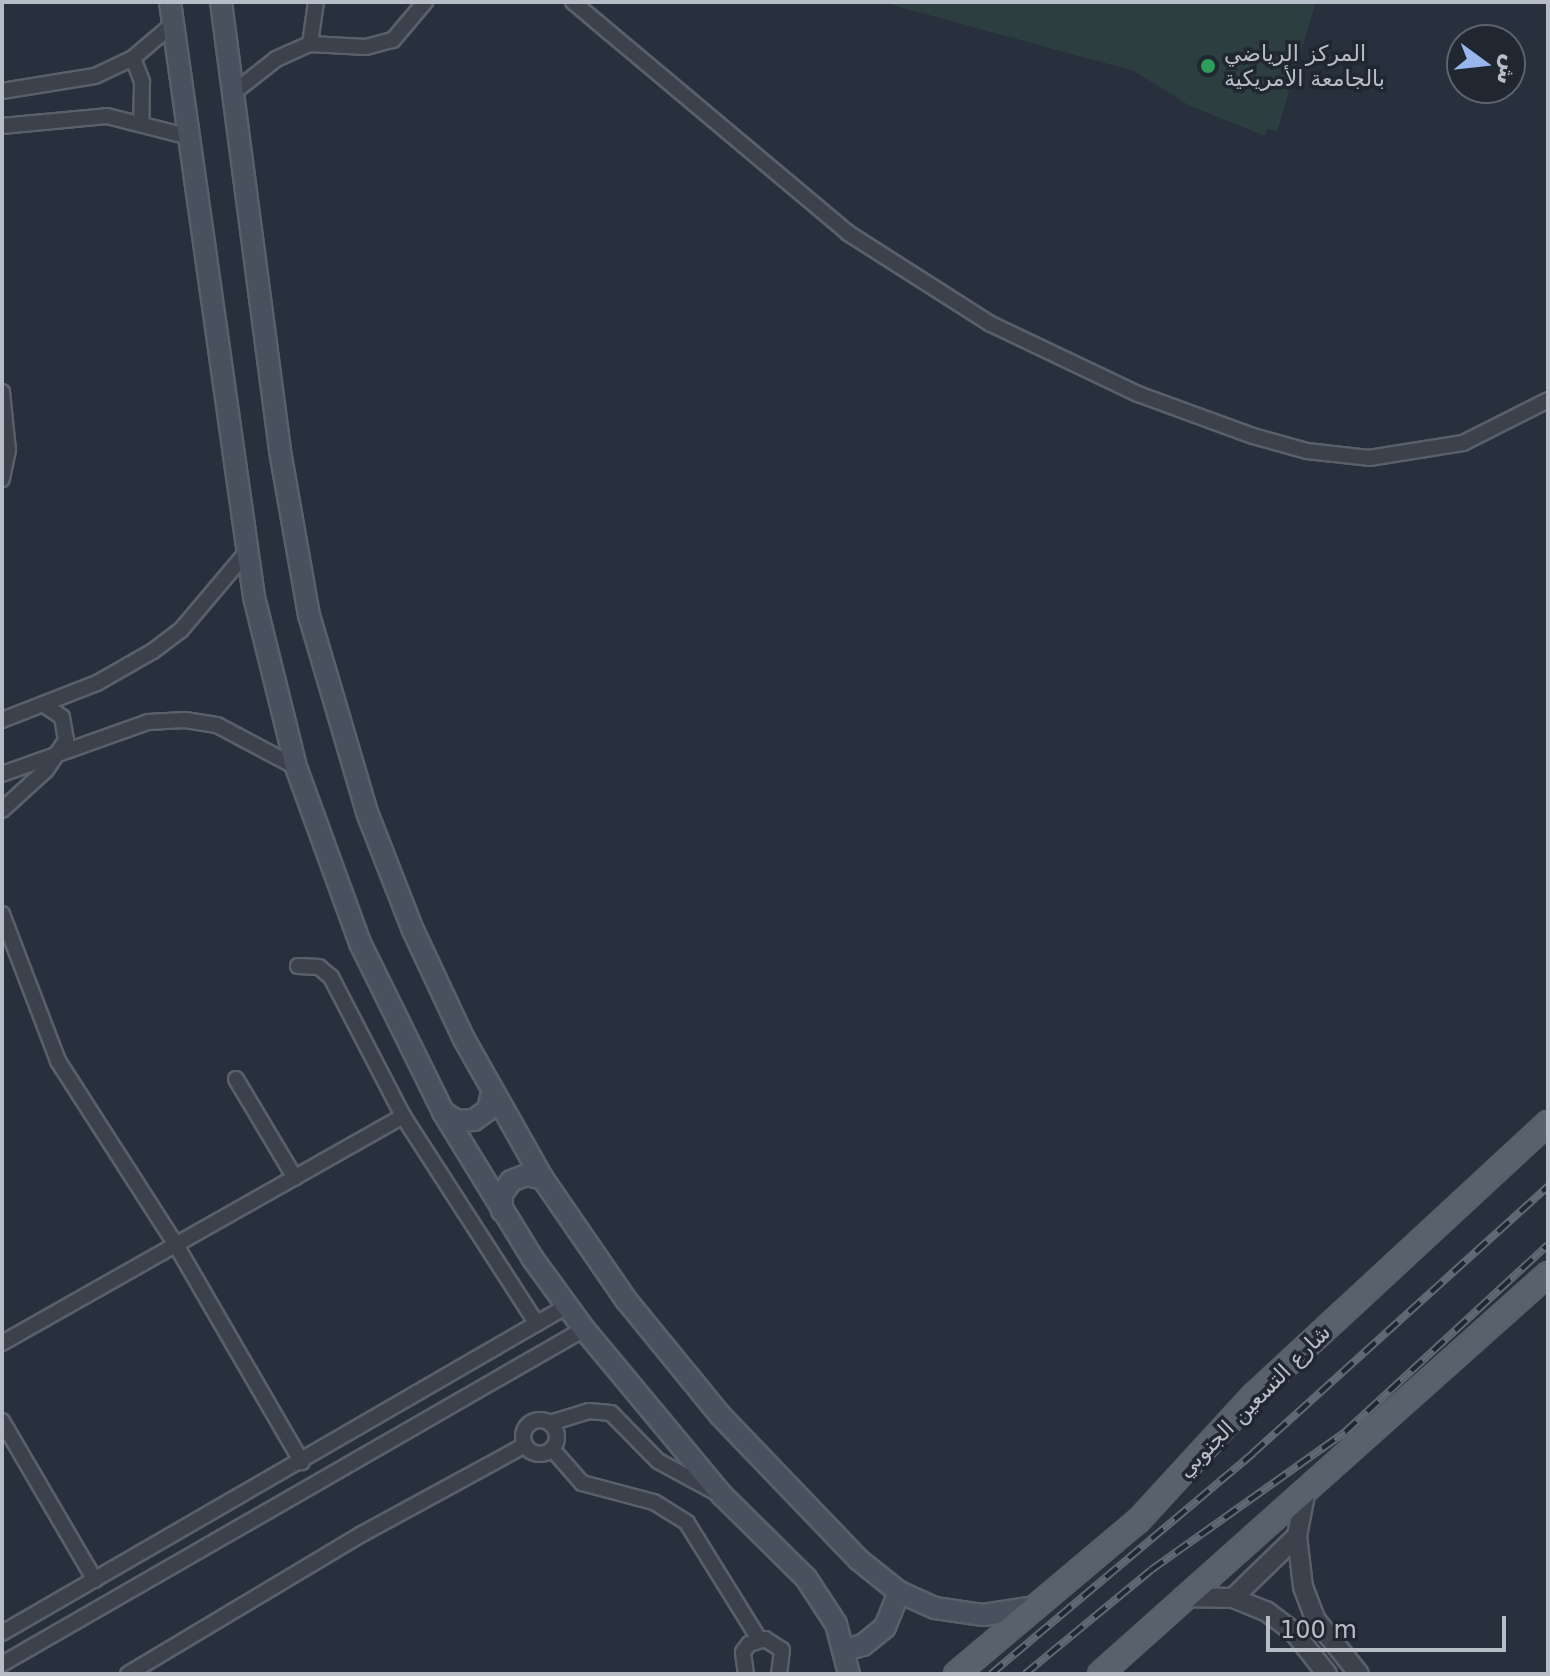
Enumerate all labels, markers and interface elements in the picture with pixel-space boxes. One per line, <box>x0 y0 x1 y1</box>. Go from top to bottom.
north arrow <box>1446 24 1526 104</box>
place label: المركز الرياضي بالجامعة الأمريكية <box>1224 40 1385 92</box>
text: ش <box>1492 52 1524 88</box>
marker: المركز الرياضي بالجامعة الأمريكية <box>1199 57 1217 75</box>
street label: شارع التسعين الجنوبي <box>1172 1319 1336 1483</box>
scale bar <box>1270 1600 1510 1650</box>
text: 100 m <box>1280 1616 1357 1644</box>

